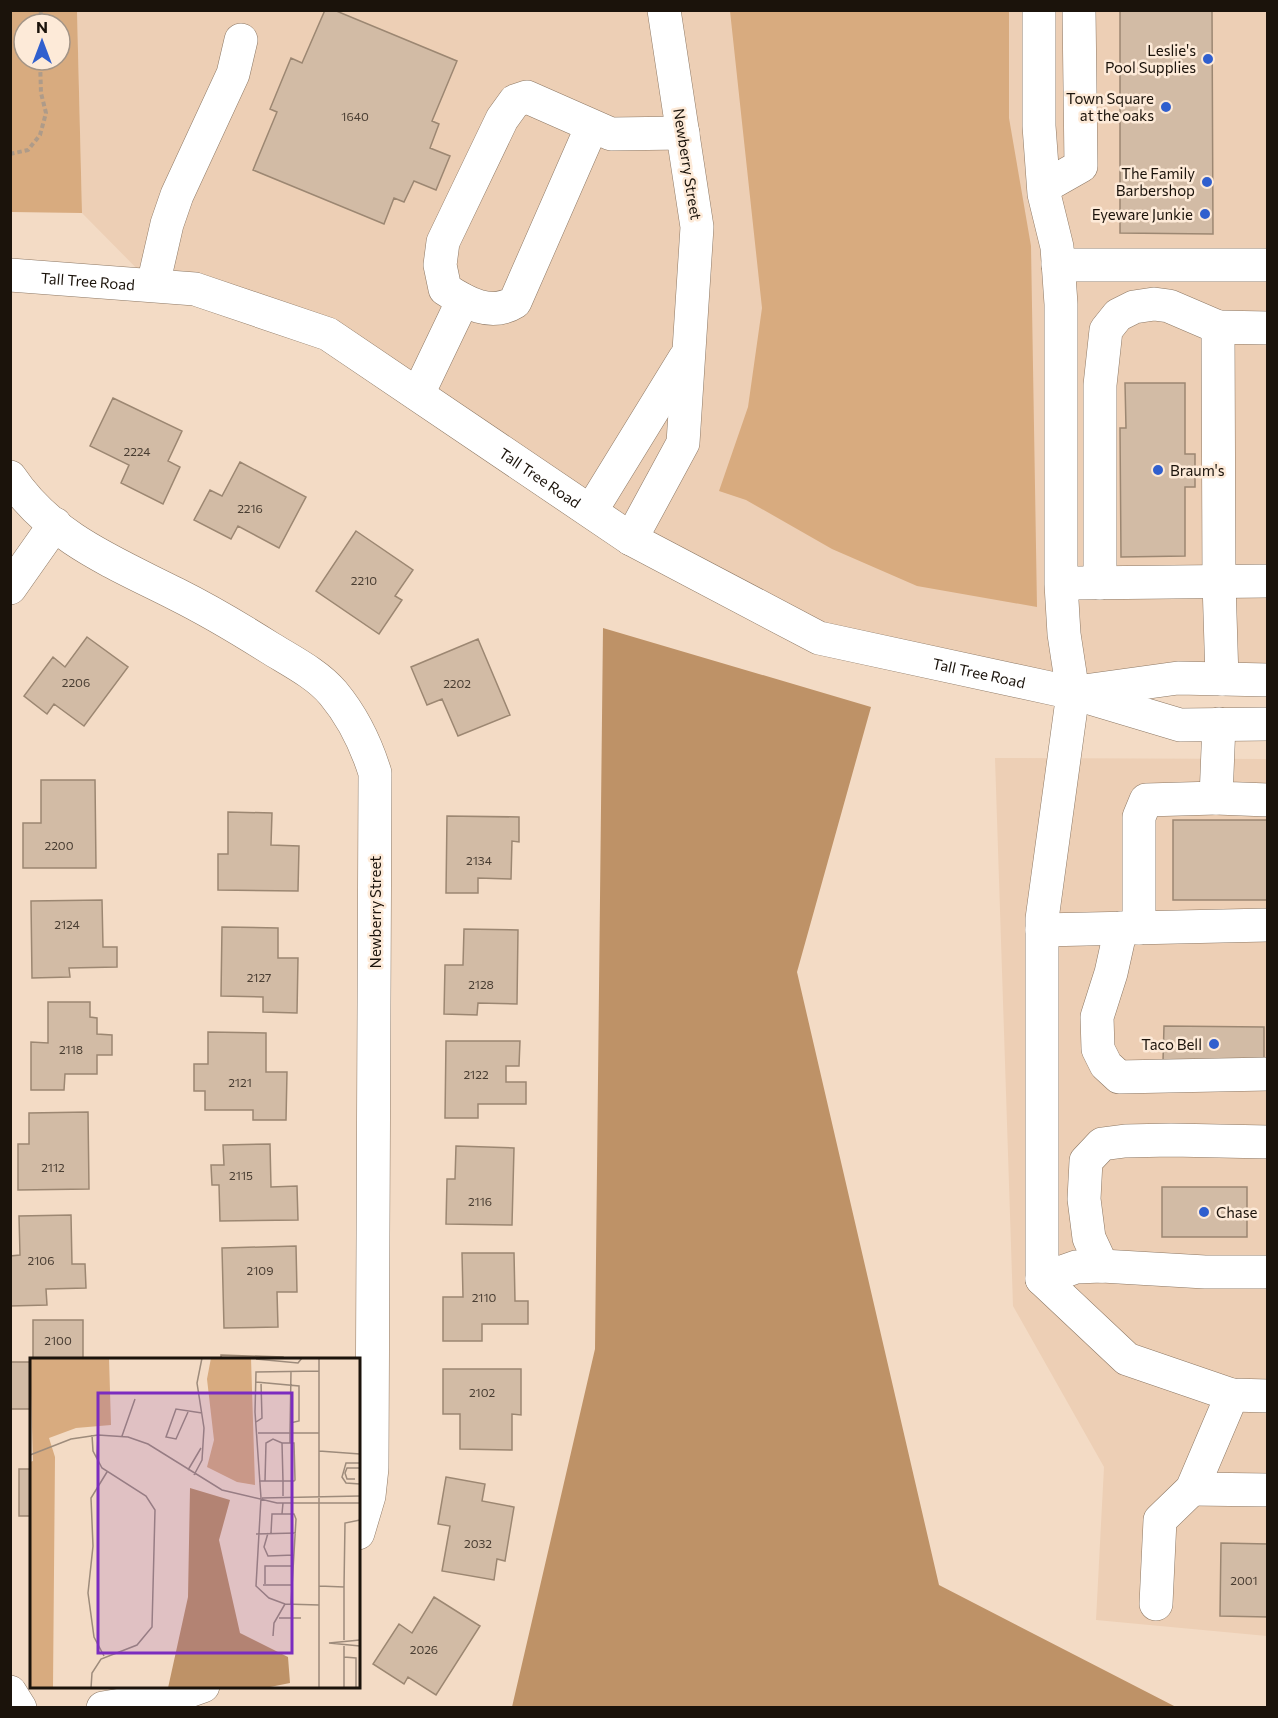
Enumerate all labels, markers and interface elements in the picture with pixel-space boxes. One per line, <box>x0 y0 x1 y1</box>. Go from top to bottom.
north arrow <box>12 12 72 72</box>
text: N <box>36 17 48 36</box>
place label: Leslie's Pool Supplies <box>1105 41 1196 76</box>
marker: Leslie's Pool Supplies <box>1201 52 1215 66</box>
place label: Town Square at the oaks <box>1066 89 1154 124</box>
marker: Town Square at the oaks <box>1159 100 1173 114</box>
street label: Newberry Street <box>670 107 706 221</box>
house number: 1640 <box>341 109 369 123</box>
place label: The Family Barbershop <box>1116 164 1195 199</box>
marker: The Family Barbershop <box>1200 175 1214 189</box>
place label: Eyeware Junkie <box>1092 205 1193 223</box>
marker: Eyeware Junkie <box>1198 207 1212 221</box>
street label: Tall Tree Road <box>40 268 136 293</box>
house number: 2224 <box>124 444 150 458</box>
street label: Tall Tree Road <box>496 444 584 511</box>
place label: Braum's <box>1170 461 1225 479</box>
marker: Braum's <box>1151 463 1165 477</box>
house number: 2216 <box>237 501 263 515</box>
house number: 2210 <box>351 573 377 587</box>
street label: Tall Tree Road <box>931 654 1027 691</box>
house number: 2206 <box>62 675 90 689</box>
house number: 2202 <box>443 676 471 690</box>
house number: 2200 <box>45 838 74 852</box>
house number: 2134 <box>466 853 492 867</box>
street label: Newberry Street <box>366 856 384 968</box>
house number: 2124 <box>54 917 80 931</box>
house number: 2127 <box>247 970 271 984</box>
house number: 2128 <box>468 977 494 991</box>
place label: Taco Bell <box>1141 1035 1202 1053</box>
marker: Taco Bell <box>1207 1037 1221 1051</box>
house number: 2118 <box>59 1042 83 1056</box>
house number: 2122 <box>463 1067 489 1081</box>
house number: 2121 <box>228 1075 252 1089</box>
house number: 2112 <box>41 1160 65 1174</box>
house number: 2115 <box>229 1168 253 1182</box>
house number: 2116 <box>468 1194 492 1208</box>
place label: Chase <box>1216 1203 1258 1221</box>
marker: Chase <box>1197 1205 1211 1219</box>
house number: 2106 <box>28 1253 54 1267</box>
house number: 2109 <box>247 1263 273 1277</box>
house number: 2110 <box>472 1290 497 1304</box>
house number: 2100 <box>44 1333 72 1347</box>
inset map <box>30 1358 360 1688</box>
house number: 2102 <box>469 1385 495 1399</box>
house number: 2032 <box>464 1536 492 1550</box>
house number: 2001 <box>1230 1573 1258 1587</box>
house number: 2026 <box>410 1642 438 1656</box>

